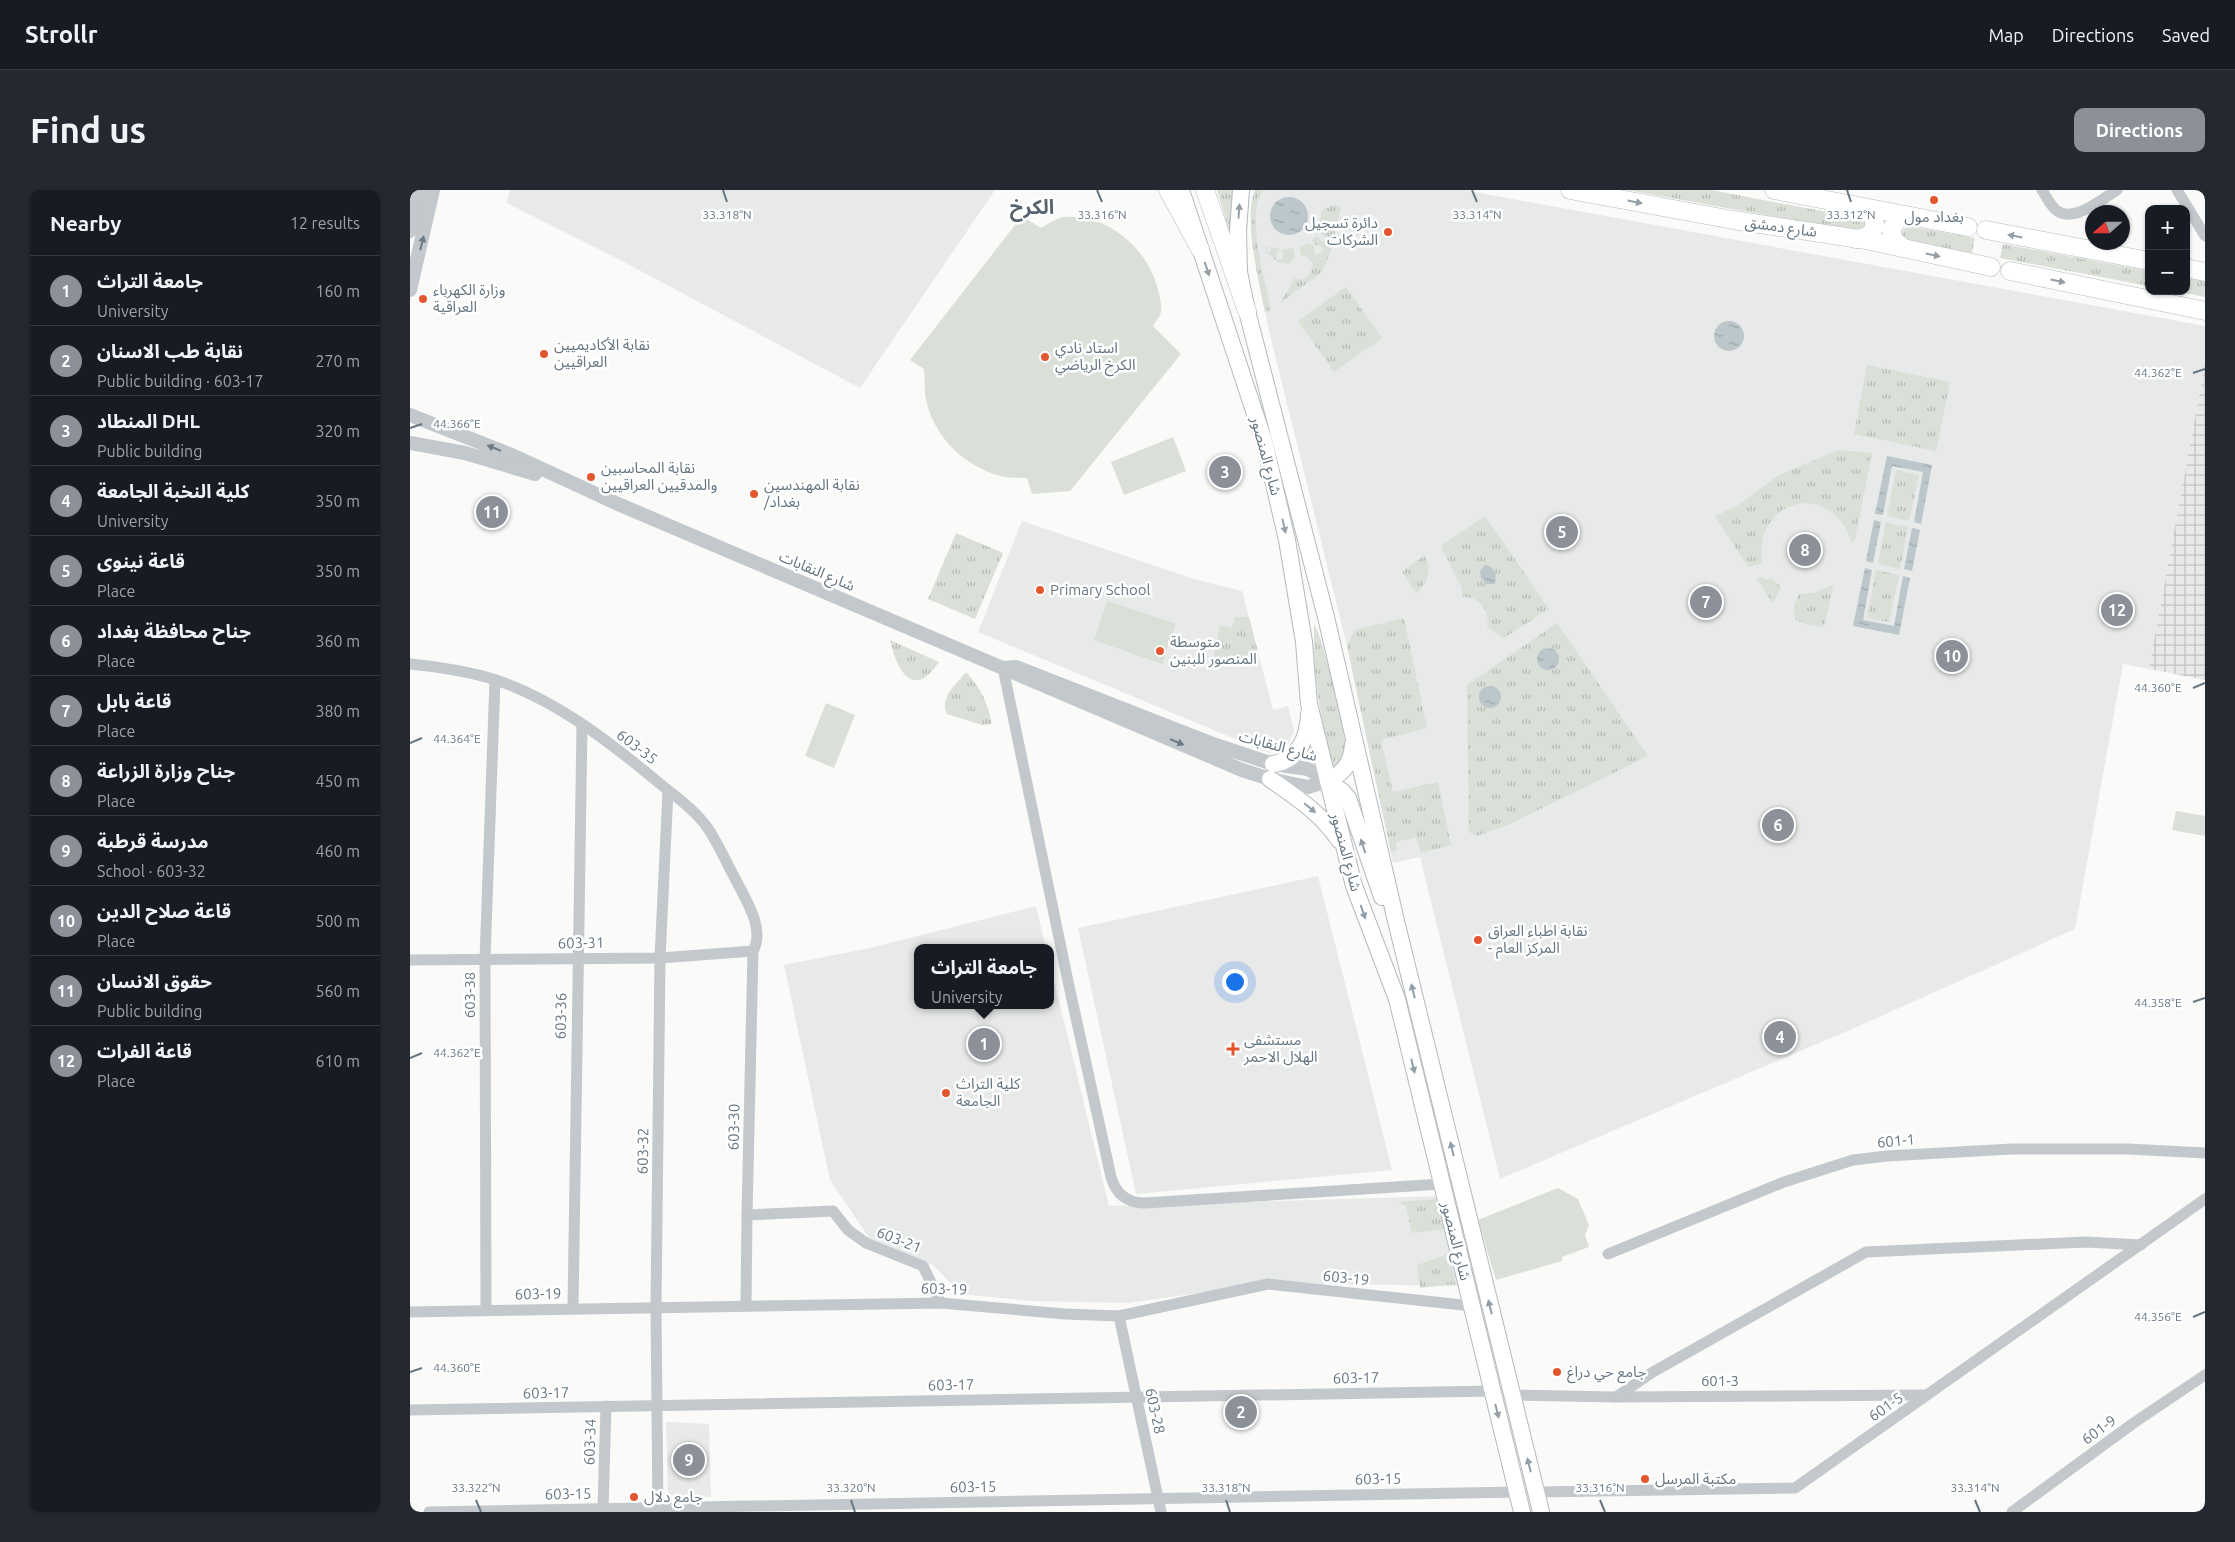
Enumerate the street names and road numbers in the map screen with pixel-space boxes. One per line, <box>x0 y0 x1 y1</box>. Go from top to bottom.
street label: شارع دمشق <box>1743 213 1818 244</box>
street label: شارع المنصور <box>1244 414 1285 498</box>
street label: شارع النقابات <box>775 547 858 598</box>
street label: 603-35 <box>614 726 661 767</box>
street label: شارع النقابات <box>1236 727 1319 768</box>
street label: شارع المنصور <box>1324 810 1365 894</box>
street label: 603-31 <box>558 934 604 951</box>
street label: 603-38 <box>461 972 478 1018</box>
street label: 603-36 <box>552 993 569 1039</box>
street label: 603-30 <box>725 1104 742 1150</box>
street label: 603-32 <box>634 1128 651 1174</box>
street label: 601-1 <box>1876 1130 1916 1151</box>
street label: شارع المنصور <box>1434 1199 1475 1283</box>
street label: 603-21 <box>874 1223 924 1256</box>
street label: 603-19 <box>1322 1267 1370 1288</box>
street label: 603-19 <box>920 1279 968 1298</box>
street label: 603-19 <box>515 1285 561 1302</box>
street label: 603-17 <box>1333 1369 1379 1386</box>
street label: 601-3 <box>1701 1372 1739 1389</box>
street label: 603-17 <box>928 1376 974 1393</box>
street label: 603-17 <box>523 1384 569 1401</box>
street label: 603-28 <box>1142 1386 1169 1435</box>
street label: 601-5 <box>1865 1389 1906 1425</box>
street label: 601-9 <box>2078 1411 2119 1448</box>
street label: 603-34 <box>580 1418 599 1466</box>
street label: 603-15 <box>1355 1470 1401 1487</box>
street label: 603-15 <box>950 1478 996 1495</box>
street label: 603-15 <box>545 1485 591 1502</box>

